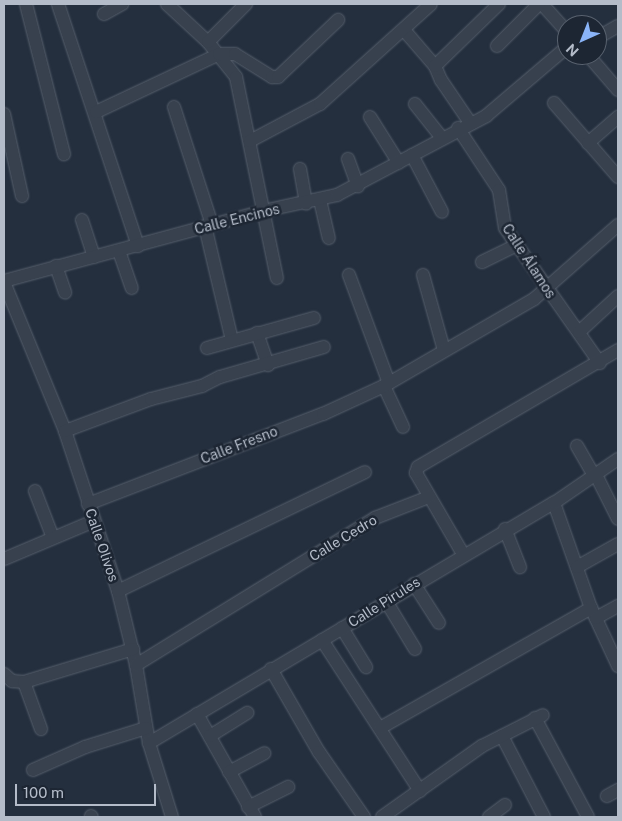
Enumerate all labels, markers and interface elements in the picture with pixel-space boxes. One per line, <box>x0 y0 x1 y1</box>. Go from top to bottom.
north arrow <box>557 15 607 65</box>
text: N <box>563 41 582 60</box>
street label: Calle Encinos <box>193 200 281 238</box>
street label: Calle Álamos <box>499 221 559 301</box>
street label: Calle Fresno <box>198 423 280 467</box>
street label: Calle Olivos <box>82 506 122 584</box>
street label: Calle Cedro <box>306 511 380 565</box>
street label: Calle Pirules <box>345 573 423 631</box>
scale bar <box>18 774 159 806</box>
text: 100 m <box>23 784 64 801</box>

